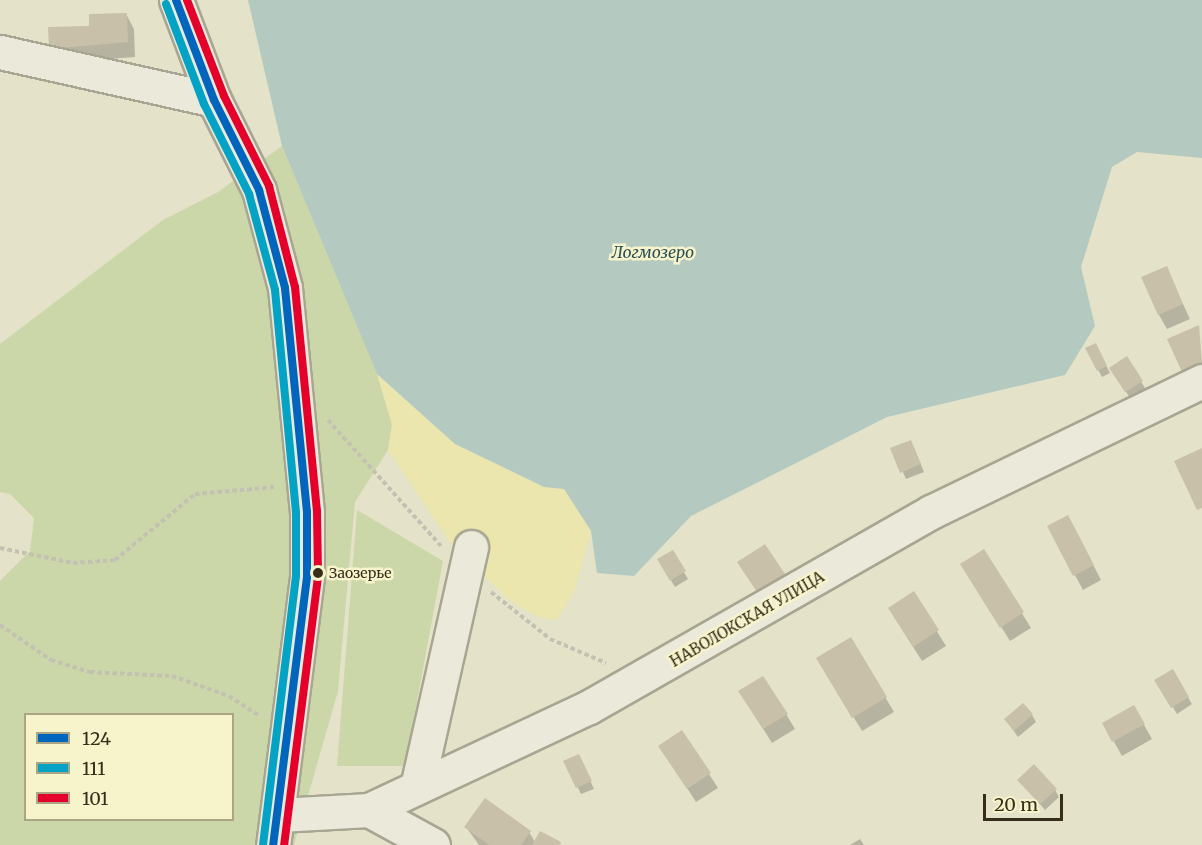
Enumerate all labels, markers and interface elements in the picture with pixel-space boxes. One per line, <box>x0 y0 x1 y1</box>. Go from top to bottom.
water label: Логмозеро <box>612 242 694 262</box>
place label: Заозерье <box>329 565 392 581</box>
marker: Заозерье <box>312 567 324 579</box>
street label: НАВОЛОКСКАЯ УЛИЦА <box>667 567 827 671</box>
legend <box>24 713 234 821</box>
text: 124 <box>82 727 111 750</box>
text: 111 <box>82 757 105 780</box>
scale bar <box>986 782 1066 820</box>
text: 101 <box>82 787 108 810</box>
text: 20 m <box>994 793 1038 816</box>

